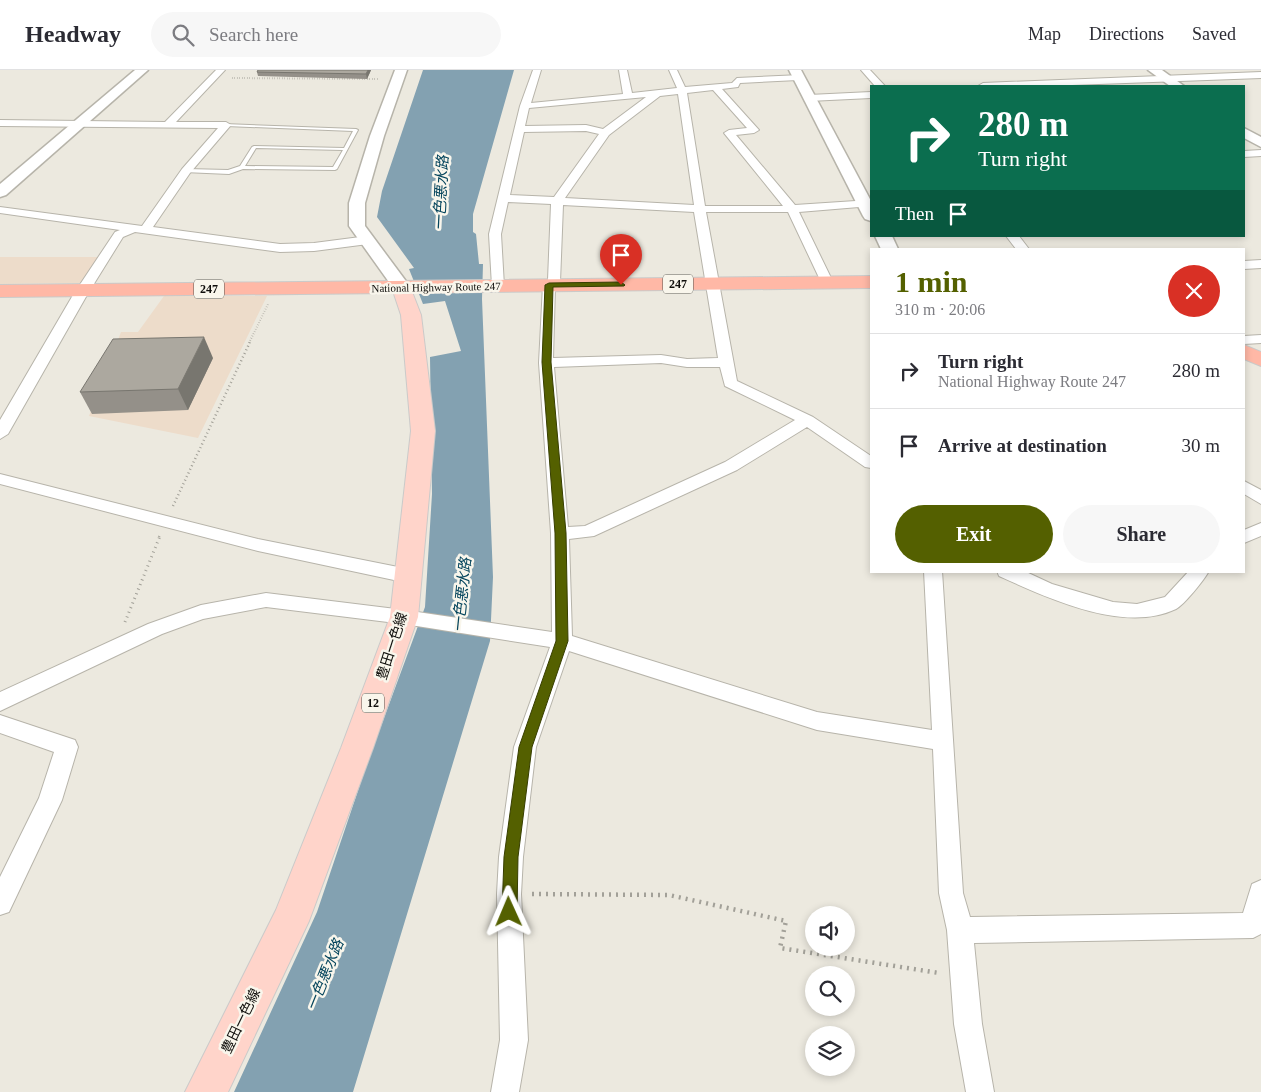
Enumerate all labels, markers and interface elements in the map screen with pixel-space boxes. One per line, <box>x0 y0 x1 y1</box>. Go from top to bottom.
search box <box>151 12 501 57</box>
text: Headway <box>25 21 121 47</box>
icon: search <box>169 21 197 49</box>
text: Search here <box>209 24 298 45</box>
text: Map <box>1028 24 1061 44</box>
text: Directions <box>1089 24 1164 44</box>
text: Saved <box>1192 24 1236 44</box>
icon: right <box>895 105 960 170</box>
text: 280 m <box>978 105 1068 144</box>
text: Turn right <box>978 146 1067 171</box>
water label: 一色悪水路 <box>431 153 451 231</box>
icon: arrive <box>944 200 972 228</box>
text: Then <box>895 203 934 224</box>
pin <box>600 234 642 285</box>
icon: arrive <box>607 241 635 269</box>
text: 1 min <box>895 265 968 298</box>
button: close <box>1168 265 1220 317</box>
road number: 247 <box>663 274 693 293</box>
road number: 247 <box>194 280 224 298</box>
street label: National Highway Route 247 <box>371 280 501 294</box>
text: 310 m · 20:06 <box>895 301 985 318</box>
text: Turn right <box>938 351 1023 372</box>
icon: right <box>895 357 923 385</box>
text: 280 m <box>1172 360 1220 381</box>
text: National Highway Route 247 <box>938 373 1126 390</box>
icon: arrive <box>895 432 923 460</box>
text: Arrive at destination <box>938 435 1107 456</box>
text: 30 m <box>1181 435 1220 456</box>
button: Exit <box>895 505 1053 563</box>
button: Share <box>1063 505 1220 563</box>
water label: 一色悪水路 <box>450 555 474 633</box>
street label: 豊田一色線 <box>374 610 410 682</box>
road number: 12 <box>362 694 384 712</box>
position arrow <box>482 885 534 937</box>
map controls <box>805 906 855 1076</box>
button: sound <box>805 906 855 956</box>
water label: 一色悪水路 <box>304 935 347 1013</box>
button: search <box>805 966 855 1016</box>
street label: 豊田一色線 <box>219 986 263 1056</box>
button: layers <box>805 1026 855 1076</box>

